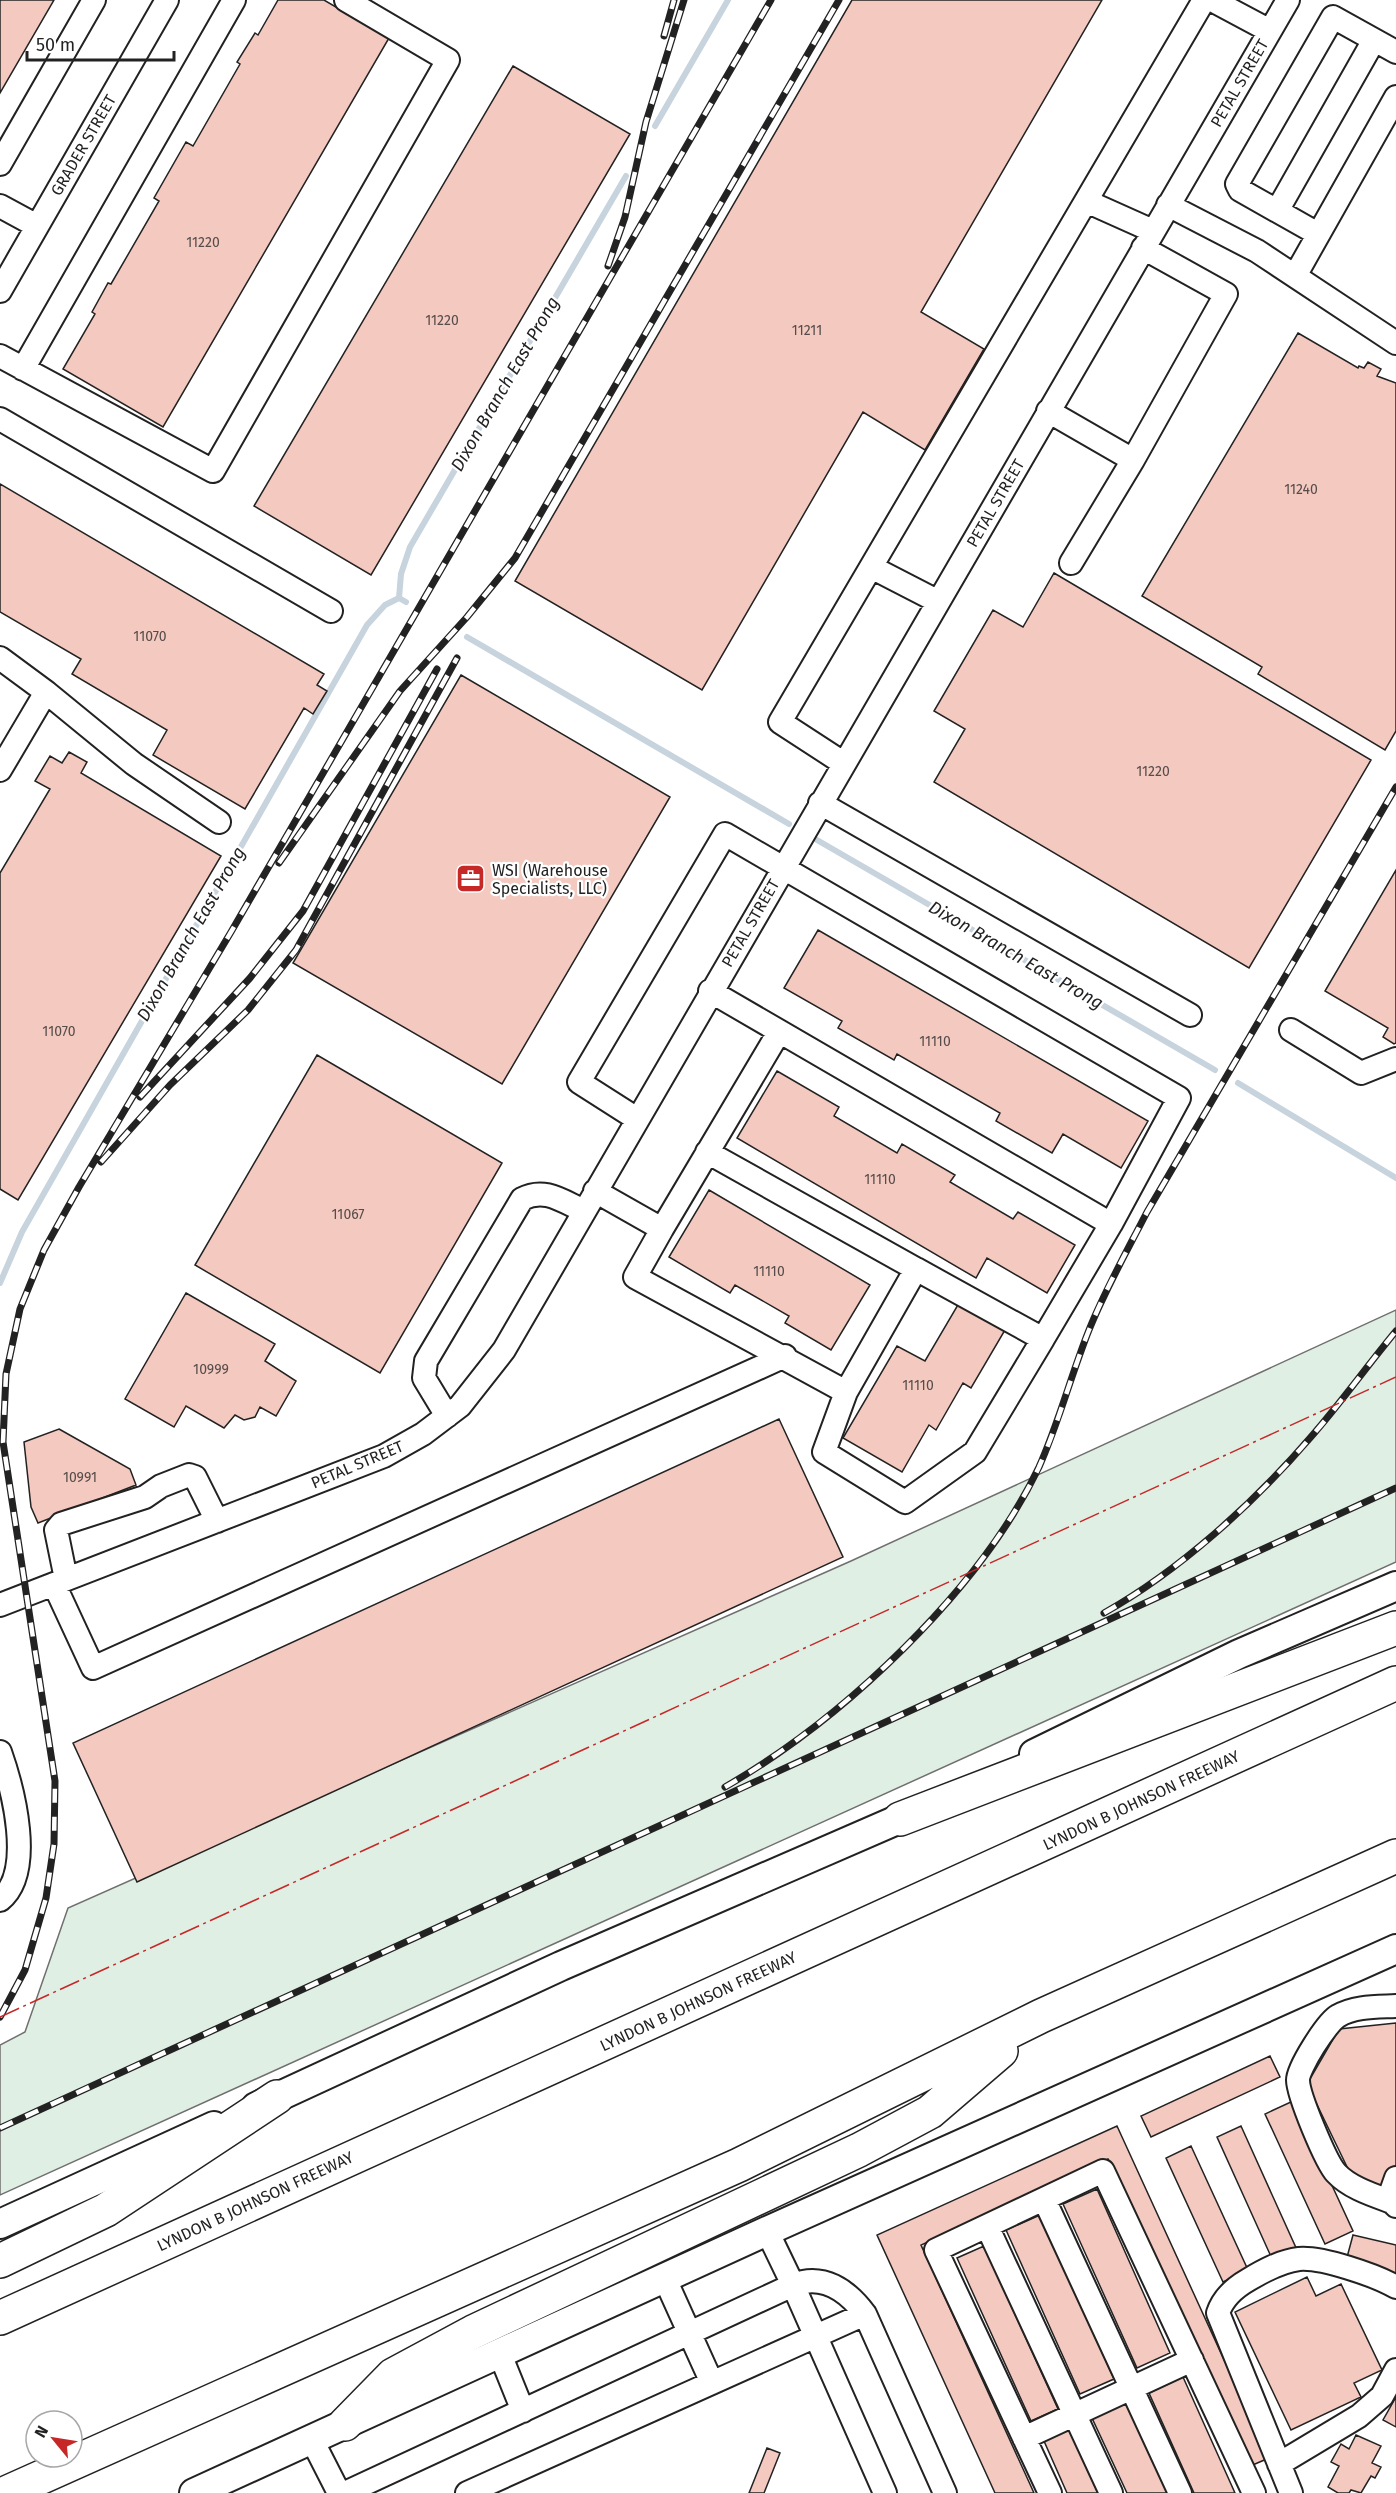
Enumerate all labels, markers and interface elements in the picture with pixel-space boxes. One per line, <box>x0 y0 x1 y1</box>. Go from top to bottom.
scale bar <box>27 24 174 62</box>
text: 50 m <box>36 34 75 56</box>
street label: PETAL STREET <box>1207 35 1273 131</box>
street label: GRADER STREET <box>47 91 120 199</box>
house number: 11220 <box>186 234 220 251</box>
water label: Dixon Branch East Prong <box>446 293 564 475</box>
house number: 11220 <box>425 312 459 329</box>
house number: 11211 <box>792 322 822 339</box>
street label: PETAL STREET <box>963 455 1029 551</box>
house number: 11240 <box>1284 481 1318 498</box>
house number: 11070 <box>133 628 167 645</box>
house number: 11220 <box>1136 763 1170 780</box>
water label: Dixon Branch East Prong <box>132 843 250 1025</box>
place label: WSI (Warehouse Specialists, LLC) <box>492 861 608 898</box>
office icon: WSI (Warehouse Specialists, LLC) <box>455 863 487 895</box>
street label: PETAL STREET <box>718 875 784 971</box>
water label: Dixon Branch East Prong <box>925 896 1107 1014</box>
house number: 11070 <box>42 1023 76 1040</box>
house number: 11110 <box>919 1033 951 1050</box>
house number: 11110 <box>864 1171 896 1188</box>
house number: 11067 <box>331 1206 365 1223</box>
house number: 11110 <box>753 1263 785 1280</box>
house number: 10999 <box>193 1361 229 1378</box>
house number: 11110 <box>902 1377 934 1394</box>
street label: PETAL STREET <box>308 1436 407 1492</box>
house number: 10991 <box>63 1469 97 1486</box>
street label: LYNDON B JOHNSON FREEWAY <box>1040 1746 1243 1854</box>
street label: LYNDON B JOHNSON FREEWAY <box>597 1947 800 2055</box>
street label: LYNDON B JOHNSON FREEWAY <box>154 2147 357 2255</box>
north arrow <box>24 2409 84 2469</box>
text: N <box>31 2422 52 2441</box>

